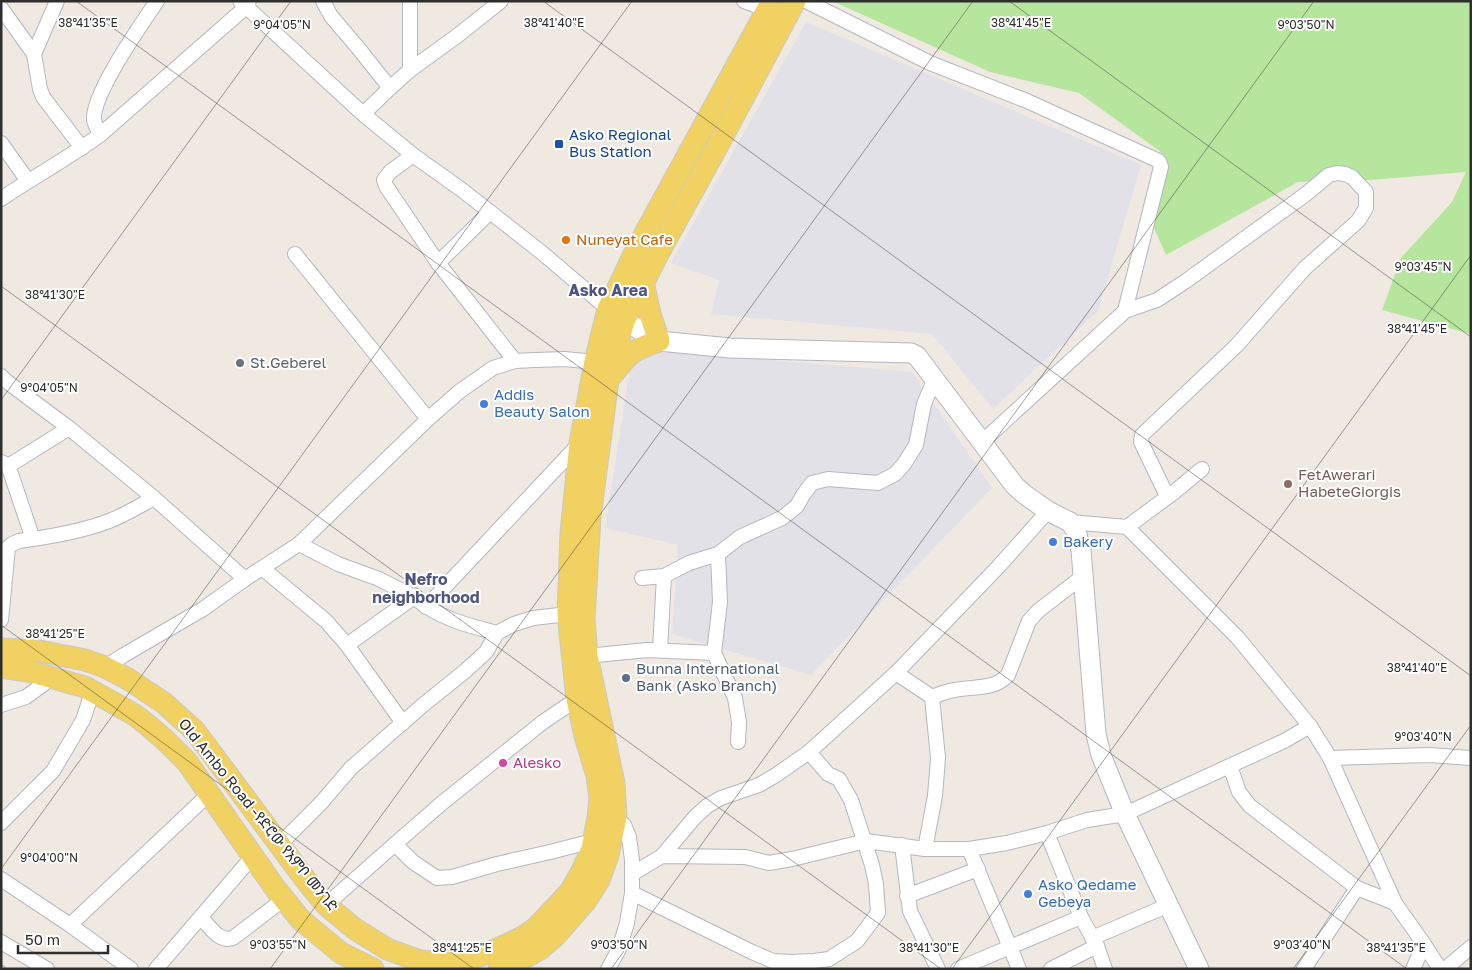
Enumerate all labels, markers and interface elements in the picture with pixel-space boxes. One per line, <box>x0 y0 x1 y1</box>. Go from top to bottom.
text: 38°41'35"E <box>58 15 118 30</box>
text: 38°41'40"E <box>524 15 584 30</box>
text: 38°41'45"E <box>991 15 1051 30</box>
text: 9°04'05"N <box>253 17 311 32</box>
text: 9°03'50"N <box>1277 17 1335 32</box>
place label: Asko Regional Bus Station <box>569 125 672 160</box>
marker: Asko Regional Bus Station <box>553 138 565 150</box>
place label: Nuneyat Cafe <box>576 230 673 248</box>
marker: Nuneyat Cafe <box>560 234 572 246</box>
text: 9°03'45"N <box>1394 259 1452 274</box>
district label: Asko Area <box>569 280 647 300</box>
text: 38°41'30"E <box>25 287 85 302</box>
text: 38°41'45"E <box>1387 321 1447 336</box>
place label: St.Geberel <box>250 353 327 371</box>
marker: St.Geberel <box>234 357 246 369</box>
text: 9°04'05"N <box>20 380 78 395</box>
place label: Addis Beauty Salon <box>494 385 590 420</box>
marker: Addis Beauty Salon <box>478 398 490 410</box>
place label: FetAwerari HabeteGiorgis <box>1298 465 1401 500</box>
marker: FetAwerari HabeteGiorgis <box>1282 478 1294 490</box>
place label: Bakery <box>1063 532 1114 550</box>
marker: Bakery <box>1047 536 1059 548</box>
district label: Nefro neighborhood <box>372 569 480 607</box>
text: 38°41'25"E <box>25 626 85 641</box>
place label: Bunna International Bank (Asko Branch) <box>636 659 779 694</box>
text: 38°41'40"E <box>1387 660 1447 675</box>
marker: Bunna International Bank (Asko Branch) <box>620 672 632 684</box>
street label: Old Ambo Road -የድሮው የአምቦ መንገድ <box>175 714 342 915</box>
text: 9°03'40"N <box>1394 729 1452 744</box>
place label: Alesko <box>513 753 561 771</box>
marker: Alesko <box>497 757 509 769</box>
text: 9°04'00"N <box>20 850 78 865</box>
place label: Asko Qedame Gebeya <box>1038 875 1137 910</box>
marker: Asko Qedame Gebeya <box>1022 888 1034 900</box>
scale bar <box>18 922 108 954</box>
text: 50 m <box>25 930 60 948</box>
text: 9°03'55"N <box>250 937 306 952</box>
text: 9°03'50"N <box>590 937 648 952</box>
text: 9°03'40"N <box>1273 937 1331 952</box>
text: 38°41'25"E <box>432 940 492 955</box>
text: 38°41'30"E <box>899 940 959 955</box>
text: 38°41'35"E <box>1366 940 1426 955</box>

